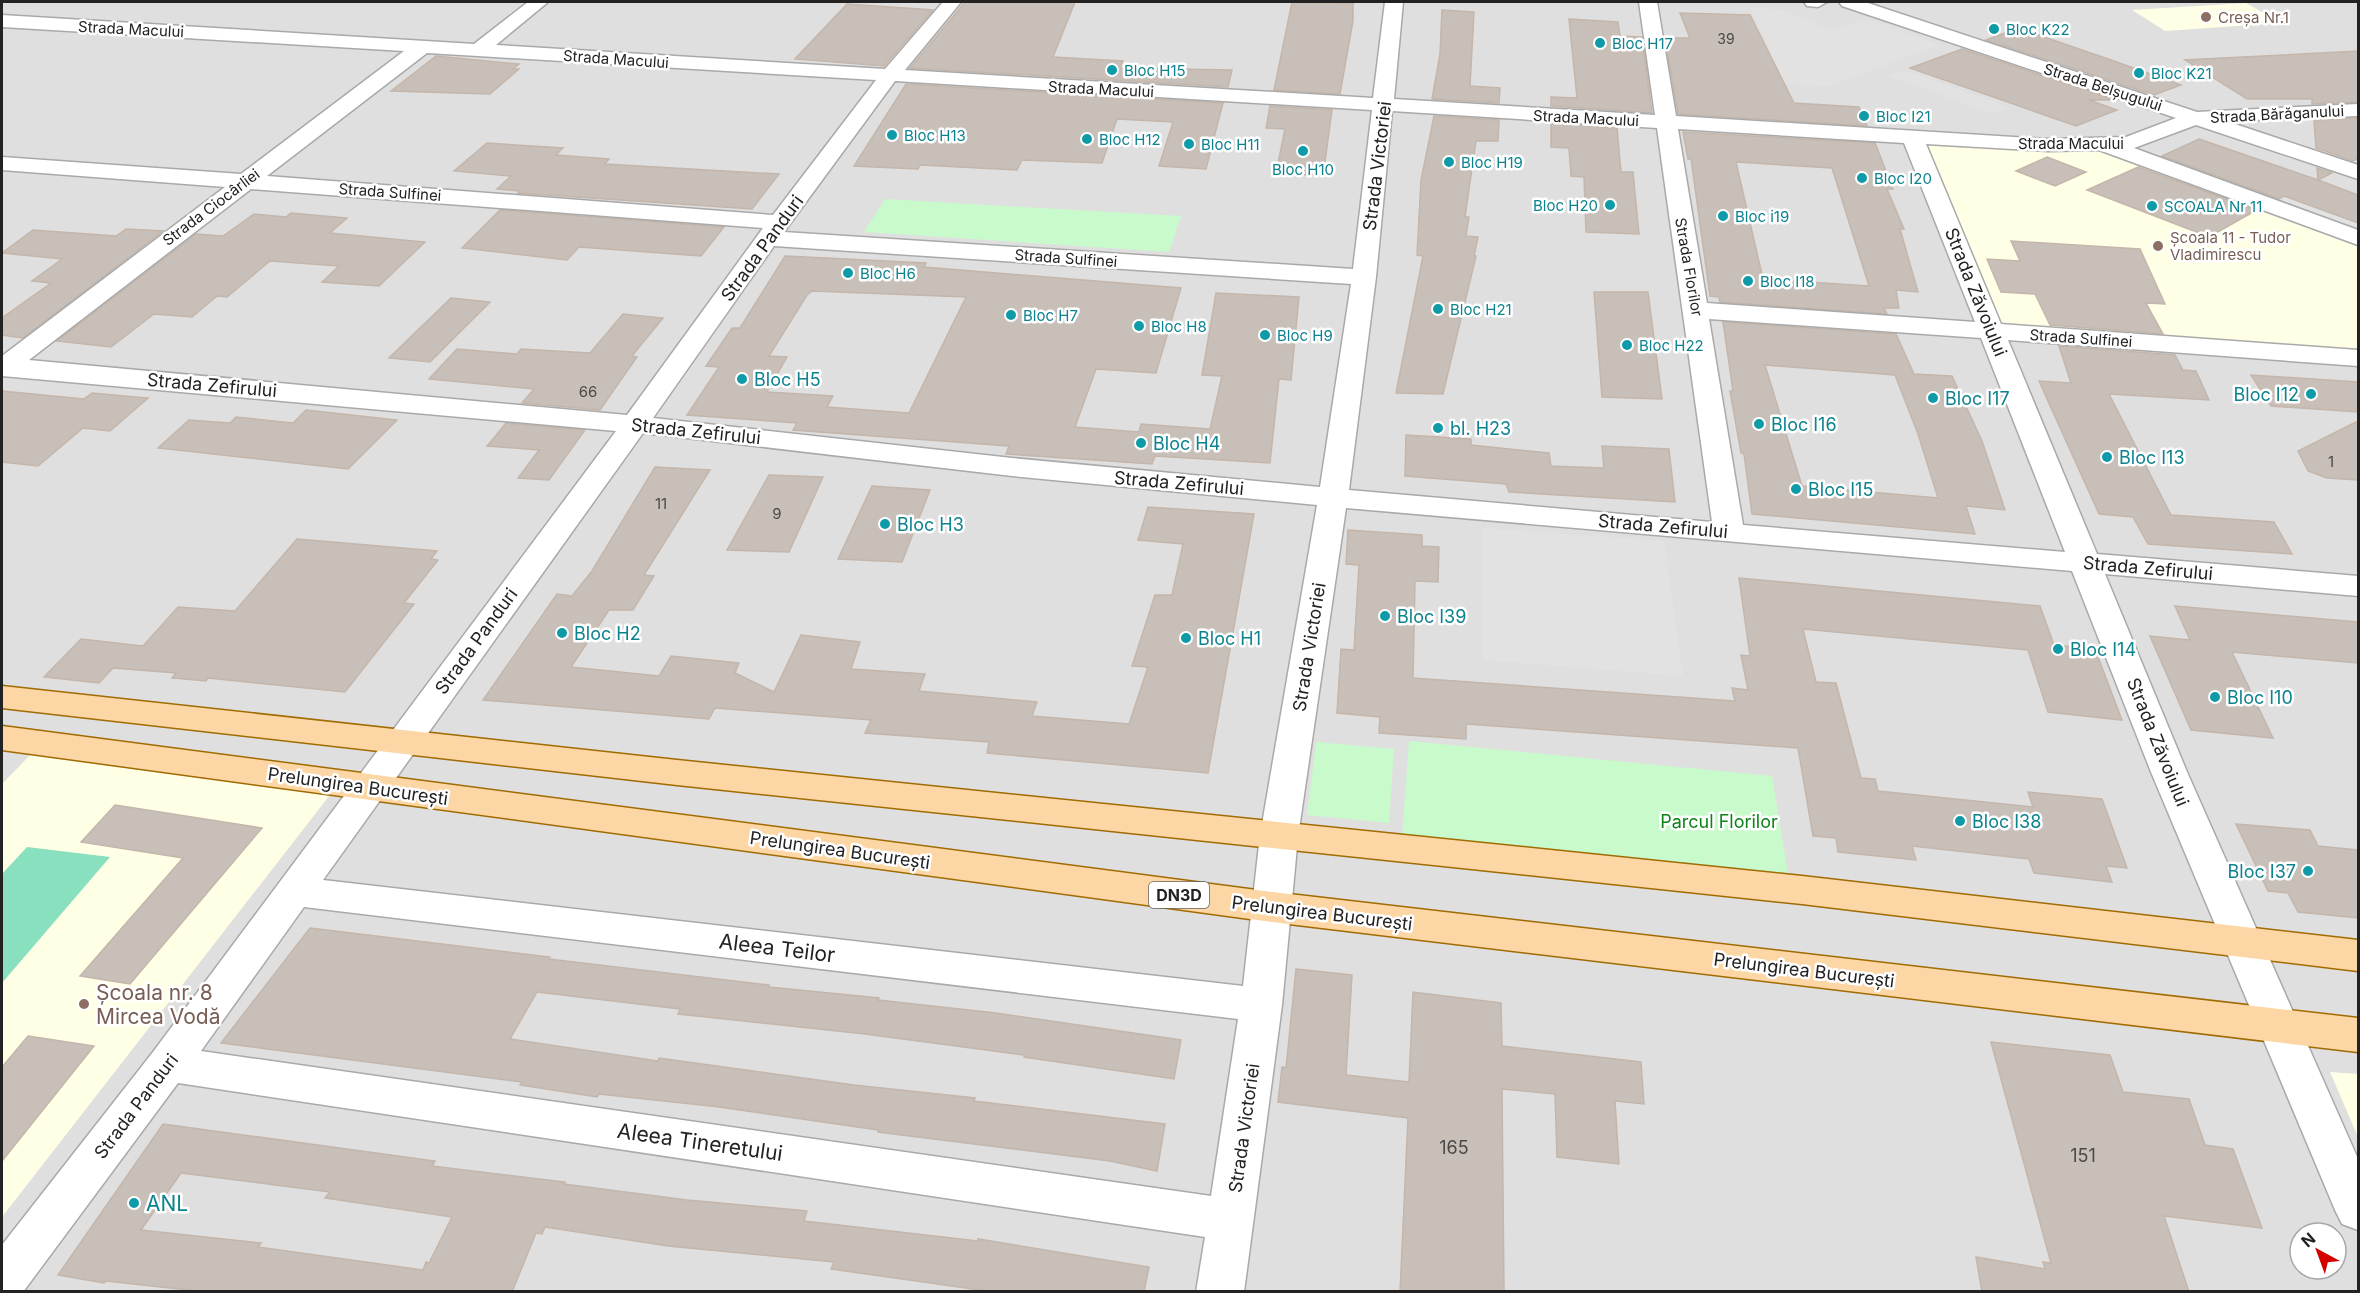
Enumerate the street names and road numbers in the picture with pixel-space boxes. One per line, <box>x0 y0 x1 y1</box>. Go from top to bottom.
street label: Strada Macului <box>78 17 184 41</box>
street label: Strada Macului <box>562 46 670 72</box>
street label: Strada Belșugului <box>2041 59 2165 115</box>
street label: Strada Macului <box>1048 77 1154 101</box>
street label: Strada Victoriei <box>1359 100 1395 232</box>
street label: Strada Bărăganului <box>2209 101 2345 127</box>
street label: Strada Macului <box>1533 106 1639 130</box>
street label: Strada Macului <box>2018 134 2124 153</box>
street label: Strada Ciocârliei <box>159 164 263 250</box>
street label: Strada Sulfinei <box>338 179 442 205</box>
street label: Strada Panduri <box>717 191 807 305</box>
street label: Strada Florilor <box>1671 216 1707 318</box>
street label: Strada Zăvoiului <box>1941 225 2011 359</box>
street label: Strada Sulfinei <box>1014 245 1118 271</box>
street label: Strada Sulfinei <box>2029 325 2133 351</box>
street label: Strada Zefirului <box>146 369 278 401</box>
street label: Strada Zefirului <box>630 414 762 448</box>
street label: Strada Zefirului <box>1113 467 1245 499</box>
street label: Strada Zefirului <box>1597 510 1729 542</box>
street label: Strada Zefirului <box>2082 552 2214 584</box>
street label: Strada Victoriei <box>1288 581 1330 713</box>
street label: Strada Panduri <box>431 584 521 698</box>
street label: Strada Zăvoiului <box>2123 675 2193 809</box>
street label: Prelungirea București <box>266 763 450 810</box>
street label: Prelungirea București <box>748 827 932 874</box>
road number: DN3D <box>1149 882 1209 908</box>
street label: Prelungirea București <box>1230 891 1414 935</box>
street label: Aleea Teilor <box>718 928 837 968</box>
street label: Prelungirea București <box>1712 948 1896 992</box>
street label: Strada Panduri <box>90 1049 182 1163</box>
street label: Strada Victoriei <box>1225 1062 1263 1194</box>
street label: Aleea Tineretului <box>616 1118 784 1166</box>

